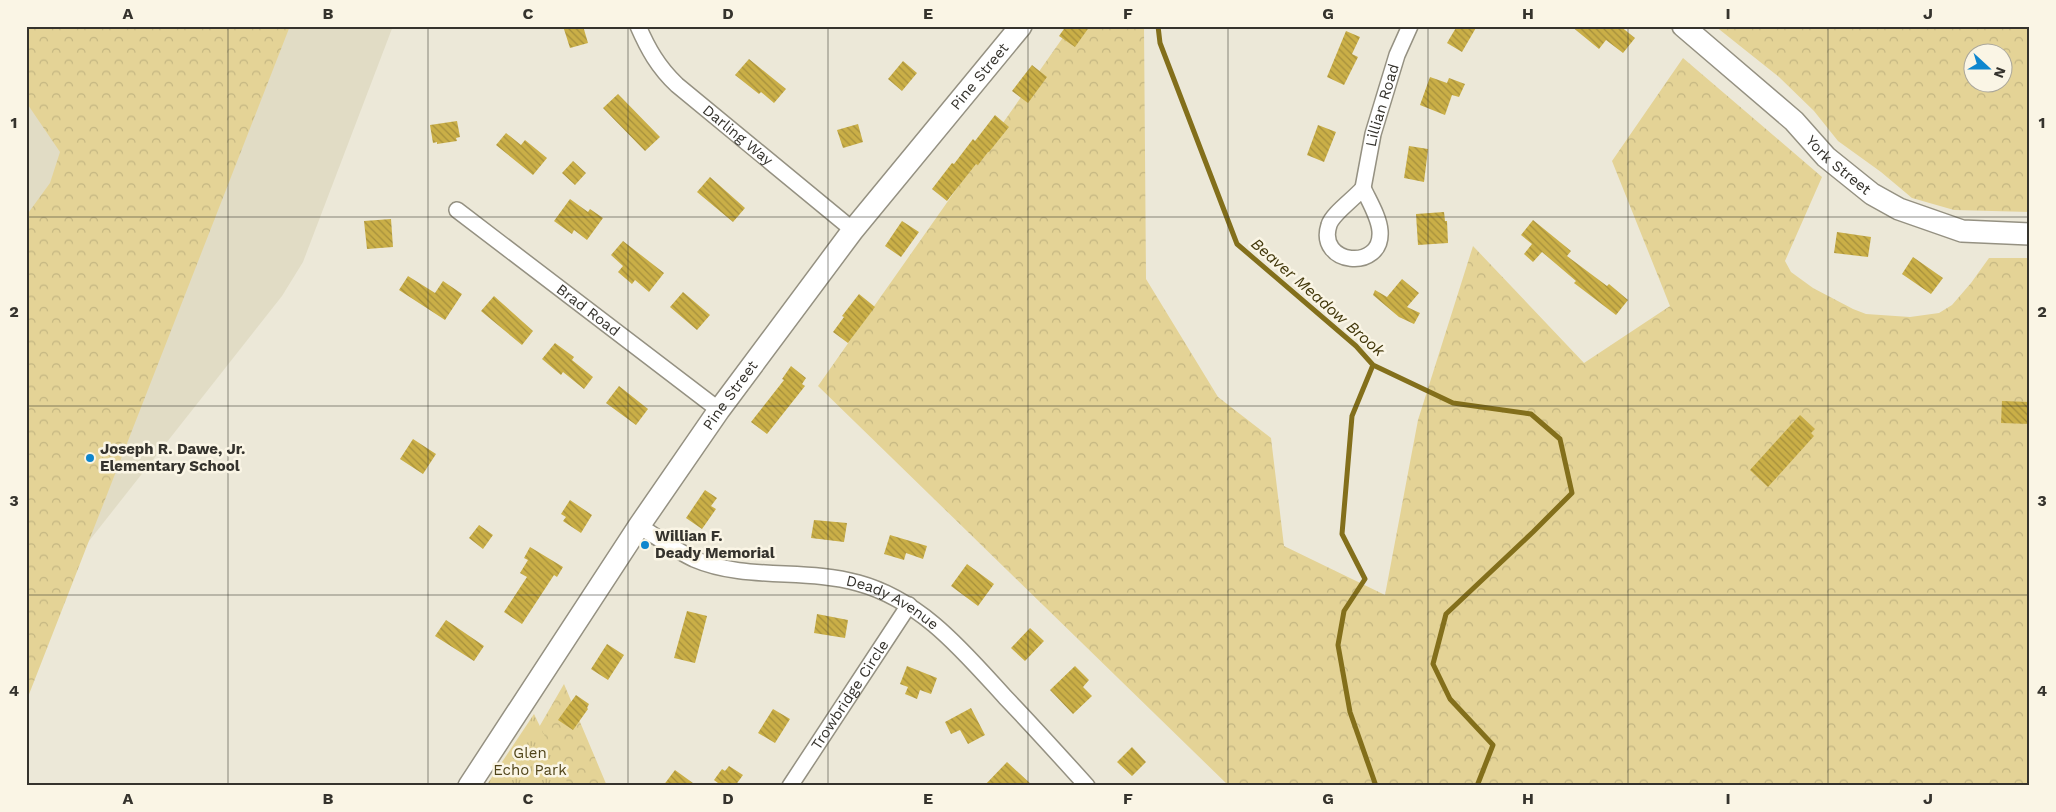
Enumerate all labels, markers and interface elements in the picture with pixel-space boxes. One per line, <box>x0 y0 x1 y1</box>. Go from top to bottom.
text: A <box>123 4 134 23</box>
text: B <box>323 4 334 23</box>
text: C <box>523 4 534 23</box>
text: D <box>722 4 734 23</box>
text: E <box>923 4 933 23</box>
text: F <box>1123 4 1133 23</box>
text: G <box>1322 4 1334 23</box>
text: H <box>1522 4 1534 23</box>
text: I <box>1725 4 1731 23</box>
text: J <box>1923 4 1933 23</box>
street label: Pine Street <box>947 39 1013 114</box>
north arrow <box>1964 42 2014 92</box>
street label: Lillian Road <box>1362 62 1403 148</box>
text: N <box>1991 65 2009 80</box>
street label: Darling Way <box>699 101 777 169</box>
text: 1 <box>11 113 17 132</box>
text: 1 <box>2039 113 2045 132</box>
street label: York Street <box>1802 132 1875 199</box>
water label: Beaver Meadow Brook <box>1247 234 1390 361</box>
street label: Brad Road <box>553 280 624 340</box>
text: 2 <box>9 302 19 321</box>
text: 2 <box>2037 302 2047 321</box>
street label: Pine Street <box>699 357 762 433</box>
place label: Joseph R. Dawe, Jr. Elementary School <box>100 440 245 475</box>
marker: Joseph R. Dawe, Jr. Elementary School <box>84 452 96 464</box>
text: 3 <box>9 491 19 510</box>
text: 3 <box>2037 491 2047 510</box>
place label: Willian F. Deady Memorial <box>655 527 775 562</box>
marker: Willian F. Deady Memorial <box>639 539 651 551</box>
street label: Deady Avenue <box>844 571 942 634</box>
street label: Trowbridge Circle <box>807 637 892 753</box>
text: 4 <box>9 681 19 700</box>
text: 4 <box>2037 681 2047 700</box>
park label: Glen Echo Park <box>493 744 567 779</box>
text: A <box>123 789 134 808</box>
text: B <box>323 789 334 808</box>
text: C <box>523 789 534 808</box>
text: D <box>722 789 734 808</box>
text: E <box>923 789 933 808</box>
text: F <box>1123 789 1133 808</box>
text: G <box>1322 789 1334 808</box>
text: H <box>1522 789 1534 808</box>
text: I <box>1725 789 1731 808</box>
text: J <box>1923 789 1933 808</box>

